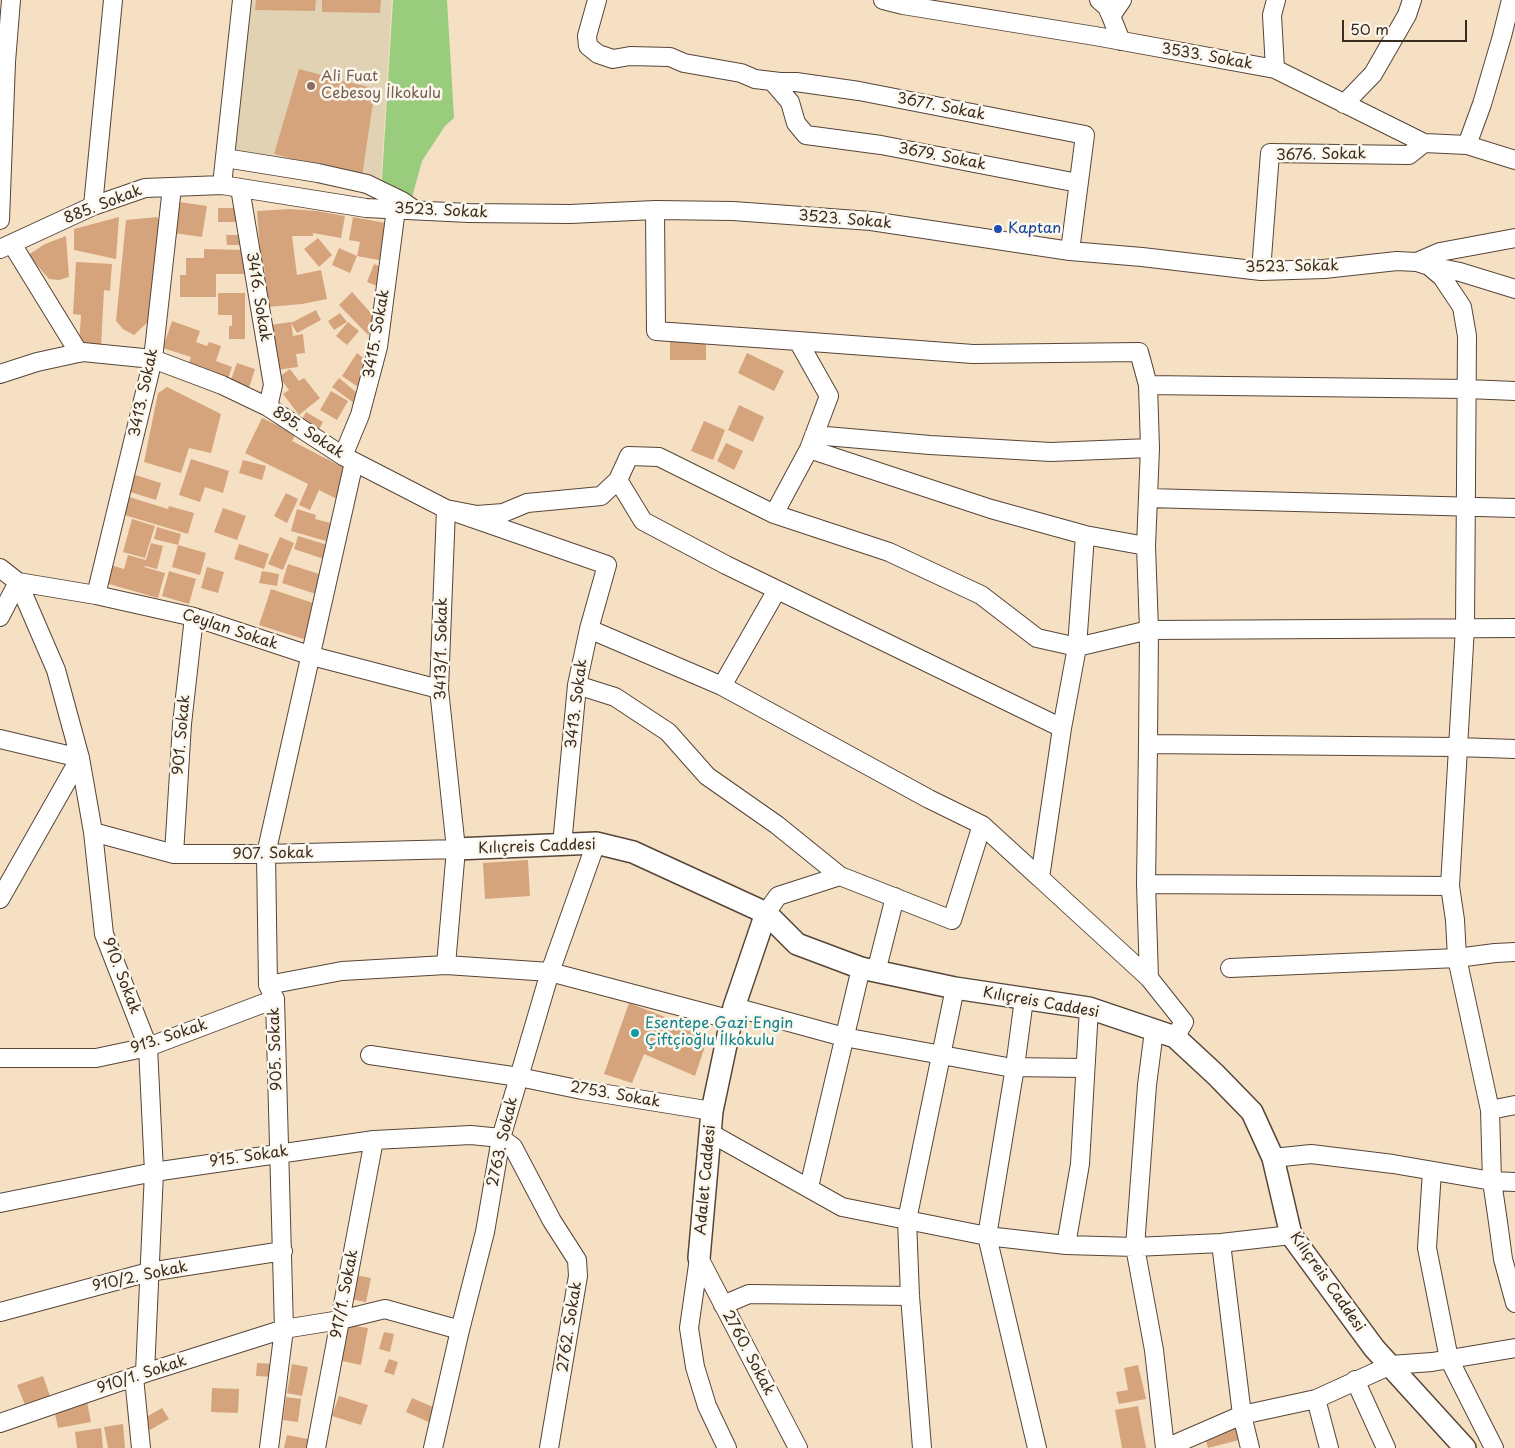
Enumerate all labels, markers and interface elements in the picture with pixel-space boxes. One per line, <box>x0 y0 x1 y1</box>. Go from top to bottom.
scale bar <box>1345 10 1470 42</box>
text: 50 m <box>1350 17 1389 40</box>
street label: 3533. Sokak <box>1160 40 1254 74</box>
place label: Ali Fuat Cebesoy İlkokulu <box>321 68 441 103</box>
marker: Ali Fuat Cebesoy İlkokulu <box>305 80 317 92</box>
street label: 3677. Sokak <box>895 90 987 124</box>
street label: 3679. Sokak <box>897 140 987 174</box>
street label: 3676. Sokak <box>1276 145 1366 165</box>
street label: 885. Sokak <box>61 182 145 228</box>
street label: 3523. Sokak <box>394 200 488 222</box>
street label: 3523. Sokak <box>798 207 892 233</box>
place label: Kaptan <box>1008 220 1061 238</box>
marker: Kaptan <box>992 223 1004 235</box>
street label: 3416. Sokak <box>242 251 274 343</box>
street label: 3523. Sokak <box>1245 257 1339 277</box>
street label: 3415. Sokak <box>360 288 394 380</box>
street label: 3413. Sokak <box>126 347 162 439</box>
street label: 895. Sokak <box>269 403 347 463</box>
street label: 3413/1. Sokak <box>432 597 452 701</box>
street label: Ceylan Sokak <box>180 606 280 654</box>
street label: 3413. Sokak <box>563 658 591 750</box>
street label: 901. Sokak <box>170 694 194 776</box>
street label: Kılıçreis Caddesi <box>478 836 596 858</box>
street label: 907. Sokak <box>232 844 314 864</box>
street label: 910. Sokak <box>98 935 144 1017</box>
street label: Kılıçreis Caddesi <box>981 984 1101 1022</box>
street label: 905. Sokak <box>266 1007 286 1091</box>
place label: Esentepe Gazi Engin Çiftçioğlu İlkokulu <box>645 1015 793 1050</box>
street label: 913. Sokak <box>128 1016 210 1058</box>
marker: Esentepe Gazi Engin Çiftçioğlu İlkokulu <box>629 1027 641 1039</box>
street label: 2753. Sokak <box>569 1078 661 1112</box>
street label: 2763. Sokak <box>484 1096 522 1188</box>
street label: Adalet Caddesi <box>692 1124 720 1236</box>
street label: 915. Sokak <box>208 1143 290 1171</box>
street label: Kılıçreis Caddesi <box>1286 1229 1368 1335</box>
street label: 917/1. Sokak <box>328 1248 362 1340</box>
street label: 910/2. Sokak <box>91 1258 189 1296</box>
street label: 2762. Sokak <box>554 1280 586 1374</box>
street label: 2760. Sokak <box>718 1307 778 1399</box>
street label: 910/1. Sokak <box>95 1352 189 1398</box>

